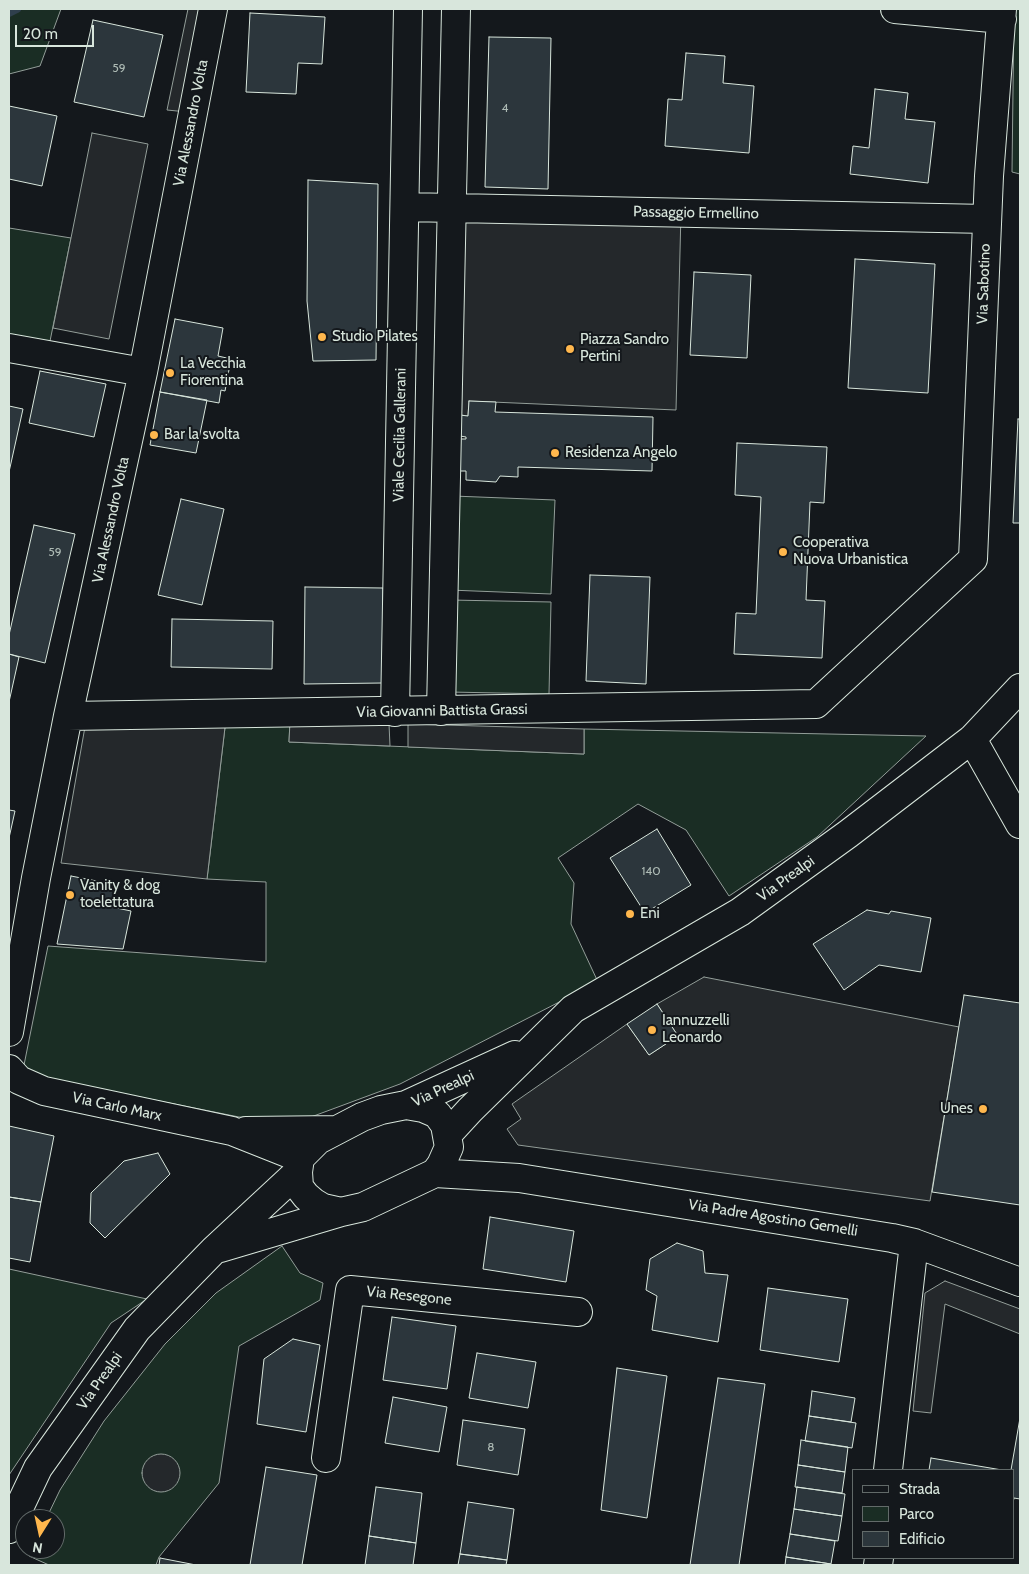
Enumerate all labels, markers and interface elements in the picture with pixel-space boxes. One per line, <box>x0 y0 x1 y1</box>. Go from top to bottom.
scale bar <box>18 15 96 47</box>
text: 20 m <box>23 25 58 43</box>
street label: Via Alessandro Volta <box>170 58 212 188</box>
house number: 59 <box>112 61 126 75</box>
house number: 4 <box>502 101 508 115</box>
street label: Passaggio Ermellino <box>633 203 759 223</box>
street label: Via Sabotino <box>974 243 994 325</box>
place label: Studio Pilates <box>332 328 418 346</box>
marker: Studio Pilates <box>316 331 328 343</box>
place label: Piazza Sandro Pertini <box>580 331 669 366</box>
marker: Piazza Sandro Pertini <box>564 343 576 355</box>
place label: La Vecchia Fiorentina <box>180 355 246 390</box>
marker: La Vecchia Fiorentina <box>164 367 176 379</box>
street label: Viale Cecilia Gallerani <box>390 368 410 502</box>
place label: Bar la svolta <box>164 426 240 444</box>
marker: Bar la svolta <box>148 429 160 441</box>
place label: Residenza Angelo <box>565 444 677 462</box>
marker: Residenza Angelo <box>549 447 561 459</box>
street label: Via Alessandro Volta <box>89 455 133 585</box>
place label: Cooperativa Nuova Urbanistica <box>793 534 908 569</box>
house number: 59 <box>48 545 62 559</box>
marker: Cooperativa Nuova Urbanistica <box>777 546 789 558</box>
street label: Via Giovanni Battista Grassi <box>356 701 528 721</box>
street label: Via Prealpi <box>754 852 818 906</box>
house number: 140 <box>641 864 661 878</box>
place label: Vanity & dog toelettatura <box>80 877 160 912</box>
marker: Vanity & dog toelettatura <box>64 889 76 901</box>
place label: Eni <box>640 905 660 923</box>
marker: Eni <box>624 908 636 920</box>
place label: Iannuzzelli Leonardo <box>662 1012 729 1047</box>
marker: Iannuzzelli Leonardo <box>646 1024 658 1036</box>
street label: Via Prealpi <box>409 1067 477 1111</box>
street label: Via Carlo Marx <box>71 1089 163 1125</box>
place label: Unes <box>940 1100 973 1118</box>
marker: Unes <box>977 1103 989 1115</box>
street label: Via Padre Agostino Gemelli <box>687 1196 859 1240</box>
street label: Via Resegone <box>365 1283 453 1309</box>
street label: Via Prealpi <box>74 1349 126 1413</box>
house number: 8 <box>487 1440 495 1454</box>
legend <box>852 1469 1014 1559</box>
text: Strada <box>899 1480 940 1498</box>
text: Parco <box>899 1505 934 1523</box>
north arrow <box>15 1509 65 1559</box>
text: Edificio <box>899 1530 945 1548</box>
text: N <box>31 1538 44 1558</box>

